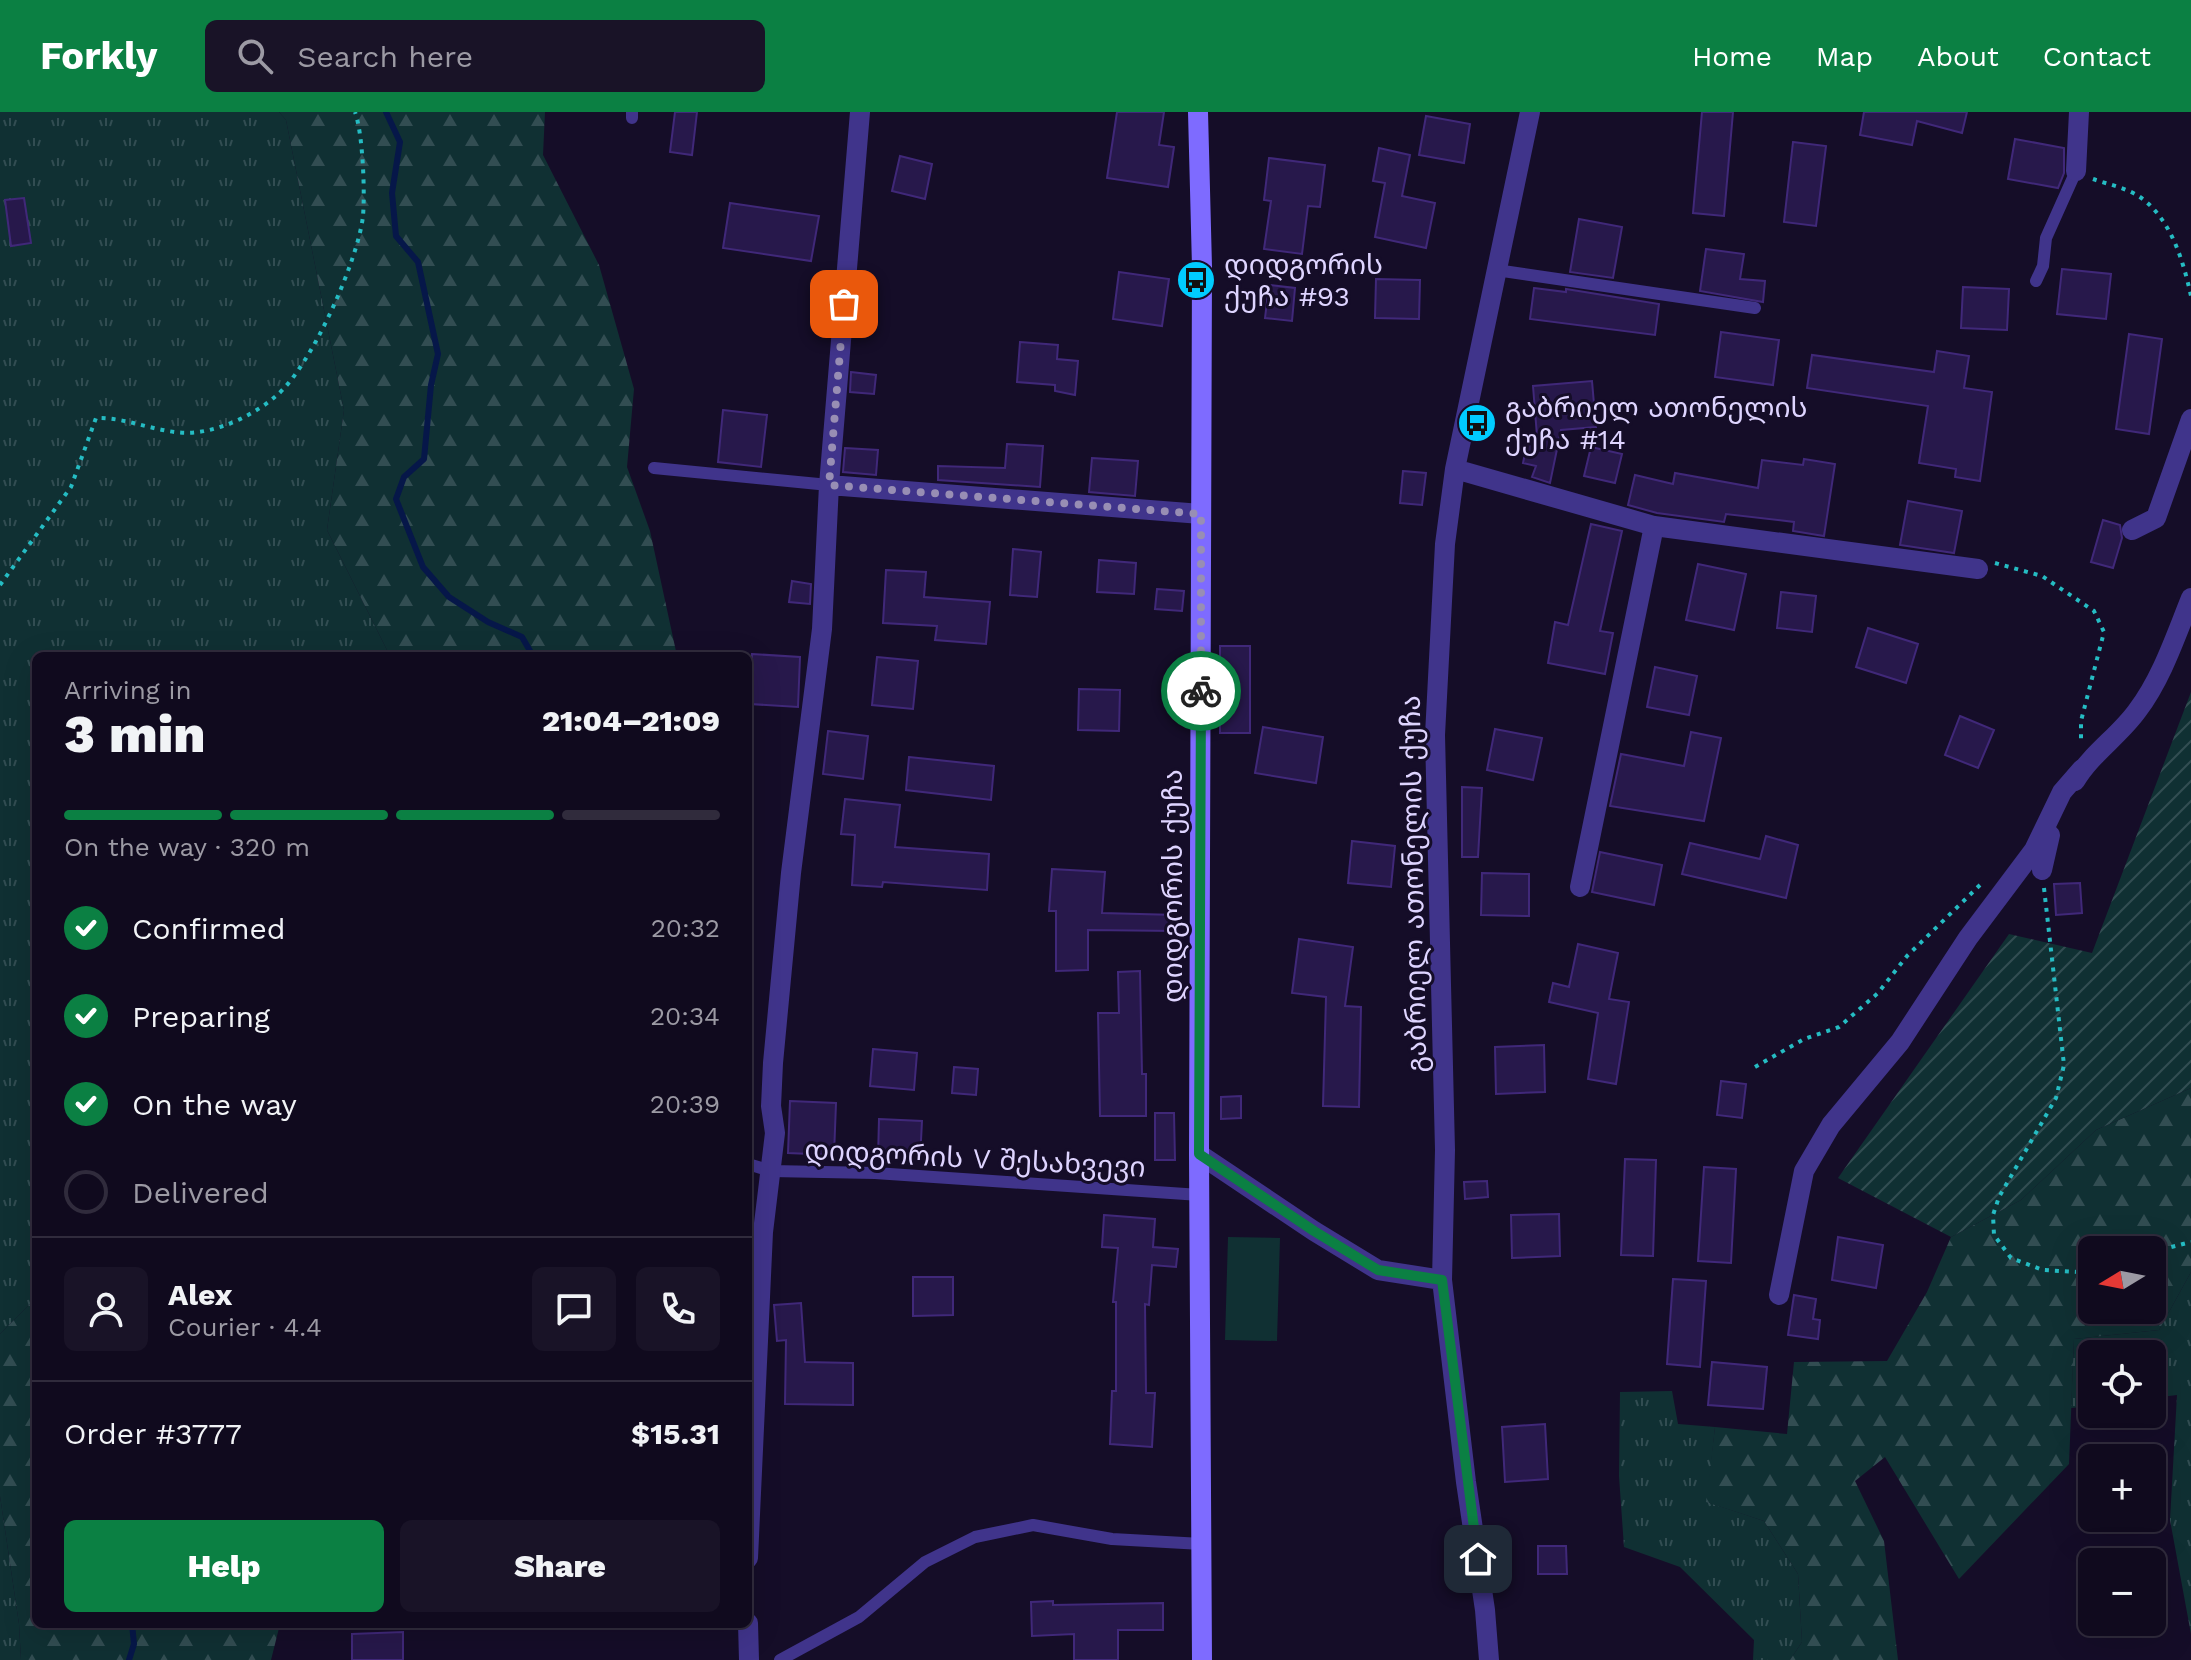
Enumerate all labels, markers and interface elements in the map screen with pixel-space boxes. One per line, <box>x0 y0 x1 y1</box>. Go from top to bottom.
search box <box>205 20 765 92</box>
text: Forkly <box>40 34 157 78</box>
icon: search <box>233 34 277 78</box>
text: Search here <box>297 39 473 74</box>
text: Home <box>1692 40 1772 73</box>
text: Map <box>1816 40 1873 73</box>
text: About <box>1917 40 1999 73</box>
text: Contact <box>2043 40 2151 73</box>
place label: დიდგორის ქუჩა #93 <box>1224 248 1383 313</box>
bus stop icon: დიდგორის ქუჩა #93 <box>1175 259 1217 301</box>
pin <box>810 270 878 338</box>
icon: bag <box>822 282 866 326</box>
place label: გაბრიელ ათონელის ქუჩა #14 <box>1505 391 1807 456</box>
bus stop icon: გაბრიელ ათონელის ქუჩა #14 <box>1456 402 1498 444</box>
courier <box>1161 651 1241 731</box>
icon: bike <box>1179 669 1223 713</box>
text: Arriving in <box>64 675 192 705</box>
street label: გაბრიელ ათონელის ქუჩა <box>1394 695 1433 1073</box>
text: 21:04–21:09 <box>542 703 720 738</box>
text: 3 min <box>64 704 206 765</box>
street label: დიდგორის ქუჩა <box>1156 769 1189 1003</box>
text: On the way · 320 m <box>64 832 310 862</box>
icon: check <box>64 906 108 950</box>
text: Confirmed <box>132 911 286 946</box>
text: 20:32 <box>651 913 720 943</box>
icon: check <box>64 994 108 1038</box>
text: Preparing <box>132 999 270 1034</box>
text: 20:34 <box>650 1001 720 1031</box>
icon: check <box>64 1082 108 1126</box>
text: On the way <box>132 1087 297 1122</box>
text: 20:39 <box>650 1089 720 1119</box>
street label: დიდგორის V შესახვევი <box>804 1133 1146 1184</box>
text: Delivered <box>132 1175 269 1210</box>
north arrow <box>2078 1236 2166 1324</box>
map controls <box>2078 1236 2166 1636</box>
button: person <box>64 1267 148 1351</box>
button: chat <box>532 1267 616 1351</box>
button: phone <box>636 1267 720 1351</box>
text: Alex <box>168 1277 232 1312</box>
text: Courier · 4.4 <box>168 1312 322 1342</box>
button: locate <box>2078 1340 2166 1428</box>
text: Order #3777 <box>64 1416 242 1451</box>
text: $15.31 <box>631 1416 720 1451</box>
button: + <box>2078 1444 2166 1532</box>
button: Help <box>64 1520 384 1612</box>
button: Share <box>400 1520 720 1612</box>
pin <box>1444 1525 1512 1593</box>
icon: home <box>1456 1537 1500 1581</box>
button: − <box>2078 1548 2166 1636</box>

